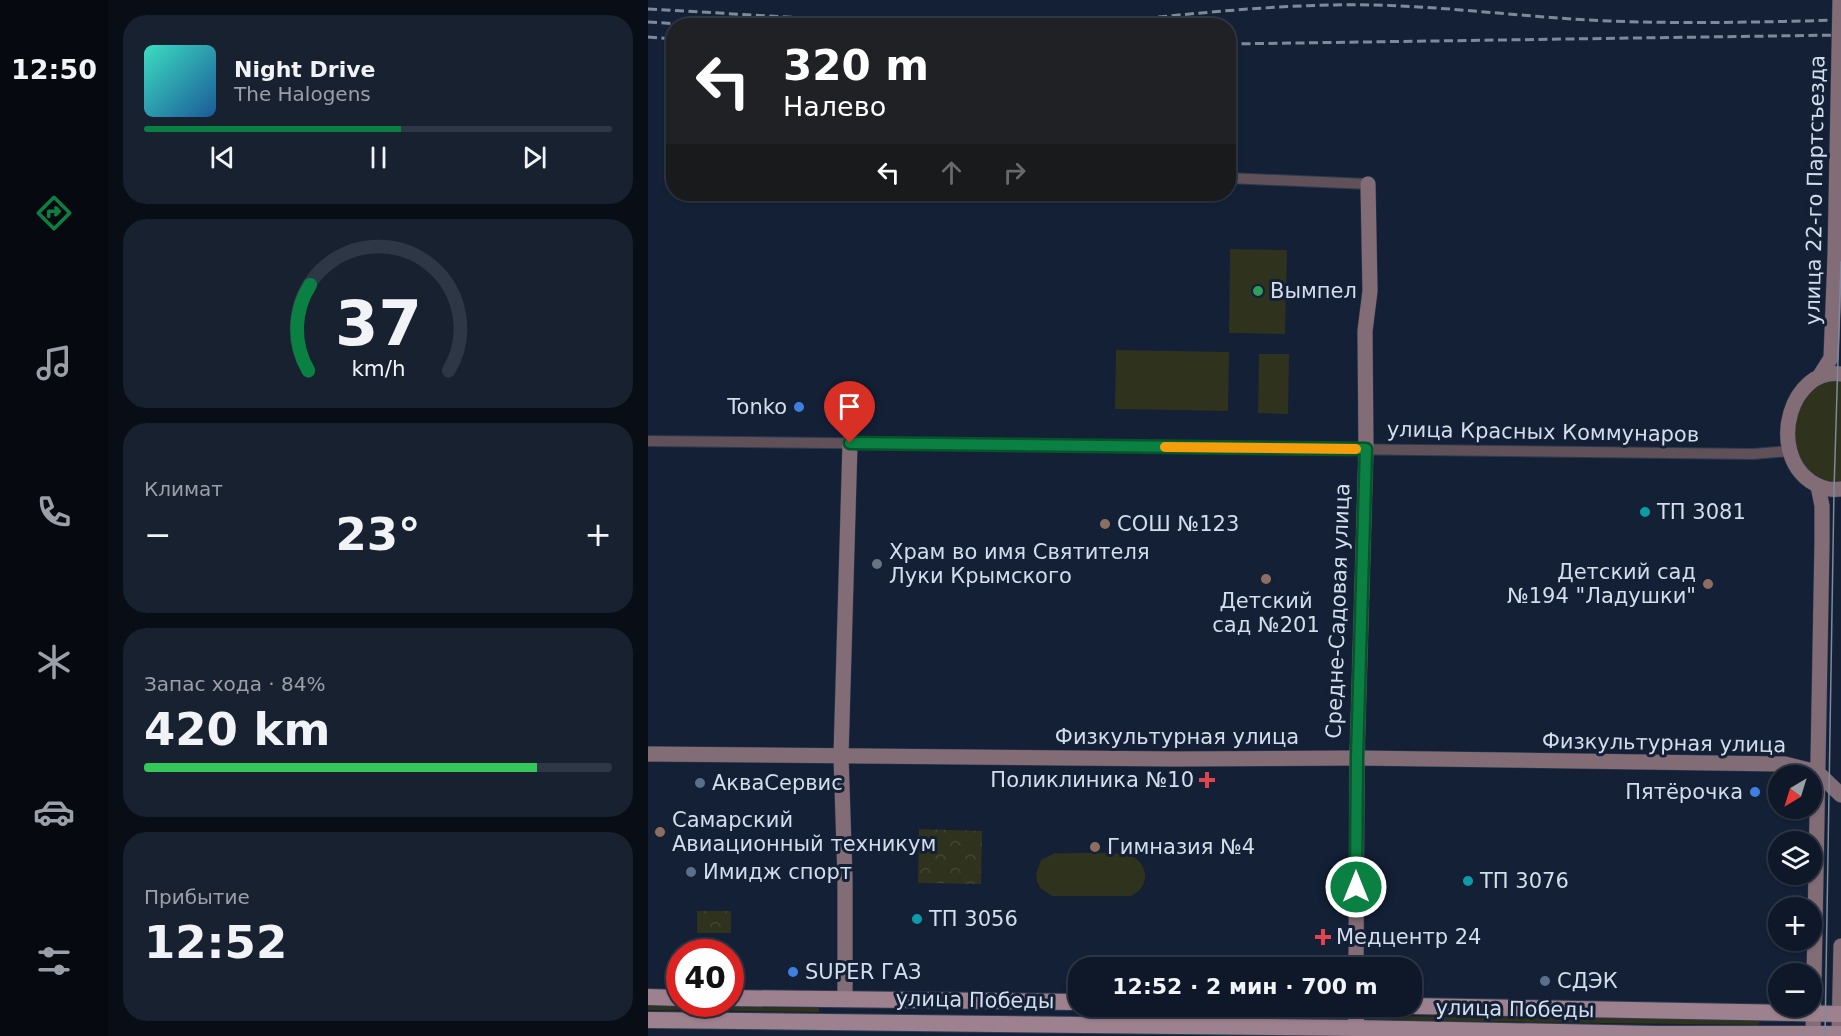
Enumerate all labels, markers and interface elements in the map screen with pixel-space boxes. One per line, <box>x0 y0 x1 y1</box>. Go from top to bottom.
text: 320 m <box>783 41 929 90</box>
icon: left <box>684 42 762 120</box>
text: 12:50 <box>11 54 97 85</box>
street label: улица 22-го Партсъезда <box>1801 55 1829 325</box>
text: Night Drive <box>234 57 375 82</box>
text: The Halogens <box>234 82 371 106</box>
text: Налево <box>783 91 886 122</box>
icon: previous <box>206 141 239 174</box>
icon: pause <box>362 141 395 174</box>
icon: next <box>518 141 551 174</box>
icon: left <box>872 156 905 189</box>
icon: ahead <box>935 156 968 189</box>
icon: right <box>998 156 1031 189</box>
icon: directions <box>33 192 75 234</box>
place label: Вымпел <box>1270 279 1357 303</box>
marker: Вымпел <box>1251 284 1265 298</box>
text: 37 <box>335 287 421 360</box>
icon: music <box>33 342 75 384</box>
text: km/h <box>351 356 405 381</box>
pin <box>824 381 875 443</box>
icon: arrive <box>833 390 866 423</box>
place label: Tonko <box>726 395 787 419</box>
marker: Tonko <box>792 400 806 414</box>
street label: улица Красных Коммунаров <box>1387 417 1699 447</box>
text: Климат <box>144 477 223 501</box>
street label: Средне-Садовая улица <box>1322 483 1354 739</box>
icon: phone <box>33 491 75 533</box>
place label: ТП 3081 <box>1656 500 1746 524</box>
marker: ТП 3081 <box>1638 505 1652 519</box>
text: 23° <box>335 508 421 561</box>
place label: СОШ №123 <box>1117 512 1239 536</box>
text: − <box>144 515 172 554</box>
text: + <box>584 515 612 554</box>
marker: СОШ №123 <box>1098 517 1112 531</box>
place label: Храм во имя Святителя Луки Крымского <box>889 540 1150 588</box>
marker: Храм во имя Святителя Луки Крымского <box>870 557 884 571</box>
place label: Детский сад №194 "Ладушки" <box>1507 560 1696 608</box>
marker: Детский сад №201 <box>1259 572 1273 586</box>
marker: Детский сад №194 "Ладушки" <box>1701 577 1715 591</box>
place label: Детский сад №201 <box>1212 589 1320 637</box>
icon: climate <box>33 641 75 683</box>
text: Запас хода · 84% <box>144 672 325 696</box>
text: 420 km <box>144 703 330 756</box>
street label: Физкультурная улица <box>1055 725 1299 749</box>
street label: Физкультурная улица <box>1542 729 1786 757</box>
north arrow <box>1768 765 1822 819</box>
map controls <box>1768 765 1822 1017</box>
place label: Поликлиника №10 <box>990 768 1194 792</box>
place label: АкваСервис <box>712 771 843 795</box>
marker: Поликлиника №10 <box>1198 771 1216 789</box>
marker: АкваСервис <box>693 776 707 790</box>
place label: Пятёрочка <box>1625 780 1743 804</box>
marker: Пятёрочка <box>1748 785 1762 799</box>
icon: car <box>33 791 75 833</box>
place label: Самарский Авиационный техникум <box>672 808 936 856</box>
marker: Самарский Авиационный техникум <box>653 825 667 839</box>
button: layers <box>1768 831 1822 885</box>
place label: Гимназия №4 <box>1107 835 1255 859</box>
marker: Гимназия №4 <box>1088 840 1102 854</box>
position arrow <box>1324 855 1388 919</box>
place label: Имидж спорт <box>703 860 852 884</box>
marker: Имидж спорт <box>684 865 698 879</box>
place label: ТП 3076 <box>1479 869 1569 893</box>
marker: ТП 3076 <box>1461 874 1475 888</box>
text: Прибытие <box>144 885 250 909</box>
button: + <box>1768 897 1822 951</box>
place label: ТП 3056 <box>928 907 1018 931</box>
marker: ТП 3056 <box>910 912 924 926</box>
text: 12:52 <box>144 916 287 969</box>
place label: Медцентр 24 <box>1336 925 1481 949</box>
marker: Медцентр 24 <box>1314 928 1332 946</box>
speed limit sign: 40 <box>666 939 744 1017</box>
icon: filters <box>33 940 75 982</box>
place label: SUPER ГАЗ <box>805 960 922 984</box>
button: − <box>1768 963 1822 1017</box>
marker: SUPER ГАЗ <box>786 965 800 979</box>
place label: СДЭК <box>1557 969 1618 993</box>
text: 12:52 · 2 мин · 700 m <box>1112 974 1378 999</box>
marker: СДЭК <box>1538 974 1552 988</box>
street label: улица Победы <box>895 987 1055 1013</box>
street label: улица Победы <box>1435 996 1595 1022</box>

